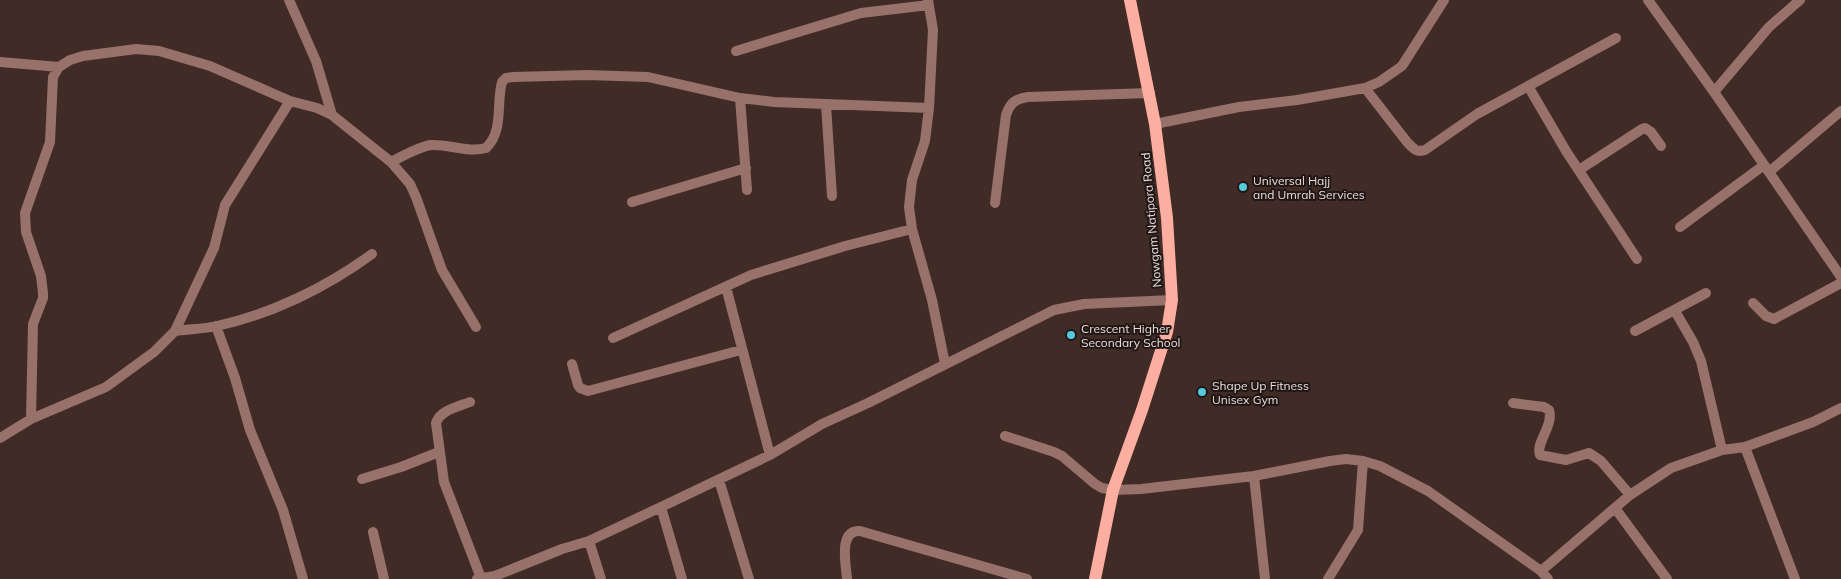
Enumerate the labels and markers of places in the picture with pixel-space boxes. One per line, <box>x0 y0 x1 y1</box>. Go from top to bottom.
place label: Universal Hajj and Umrah Services <box>1253 173 1365 202</box>
marker: Universal Hajj and Umrah Services <box>1237 181 1249 193</box>
place label: Crescent Higher Secondary School <box>1081 321 1180 350</box>
marker: Crescent Higher Secondary School <box>1065 329 1077 341</box>
place label: Shape Up Fitness Unisex Gym <box>1212 378 1309 407</box>
marker: Shape Up Fitness Unisex Gym <box>1196 386 1208 398</box>

